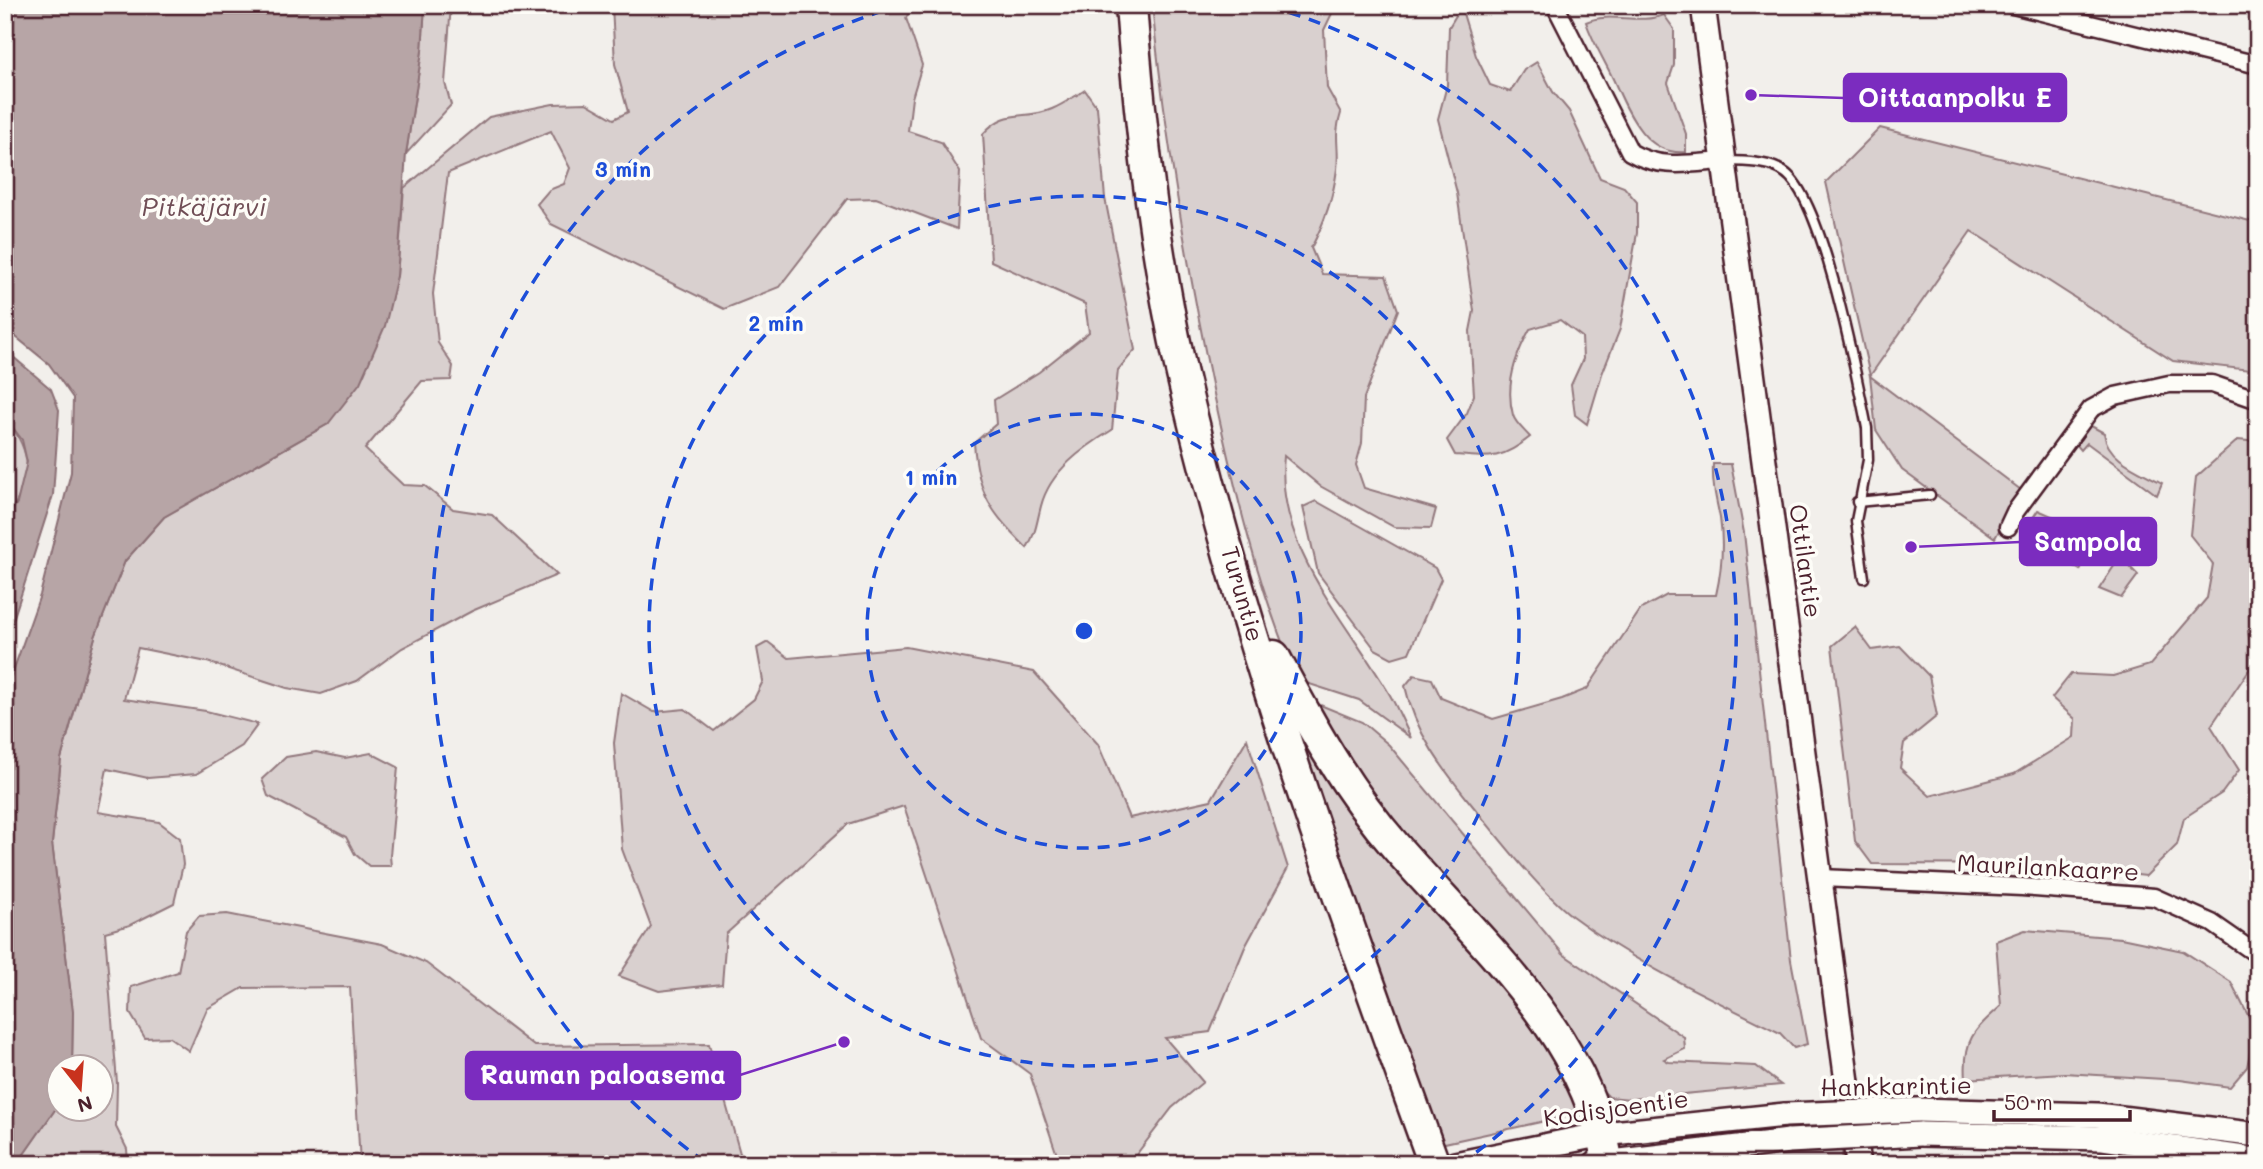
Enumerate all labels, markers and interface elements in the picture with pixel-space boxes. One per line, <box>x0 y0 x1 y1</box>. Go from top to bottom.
callout: Oittaanpolku E <box>1844 74 2066 121</box>
text: Oittaanpolku E <box>1858 80 2052 114</box>
text: 3 min <box>595 155 651 182</box>
water label: Pitkäjärvi <box>142 189 267 223</box>
text: 2 min <box>748 309 804 336</box>
text: 1 min <box>905 463 957 490</box>
street label: Ottilantie <box>1783 502 1830 620</box>
callout: Sampola <box>2020 518 2156 565</box>
text: Sampola <box>2034 524 2142 558</box>
street label: Turuntie <box>1215 542 1272 645</box>
centre of rings <box>1072 619 1096 643</box>
street label: Maurilankaarre <box>1956 846 2140 887</box>
callout: Rauman paloasema <box>466 1052 740 1099</box>
north arrow <box>46 1054 116 1124</box>
text: Rauman paloasema <box>480 1057 726 1091</box>
street label: Hankkarintie <box>1820 1069 1972 1102</box>
scale bar <box>1994 1078 2130 1122</box>
street label: Kodisjoentie <box>1541 1082 1690 1133</box>
text: 50 m <box>2004 1088 2053 1115</box>
text: N <box>75 1091 96 1119</box>

